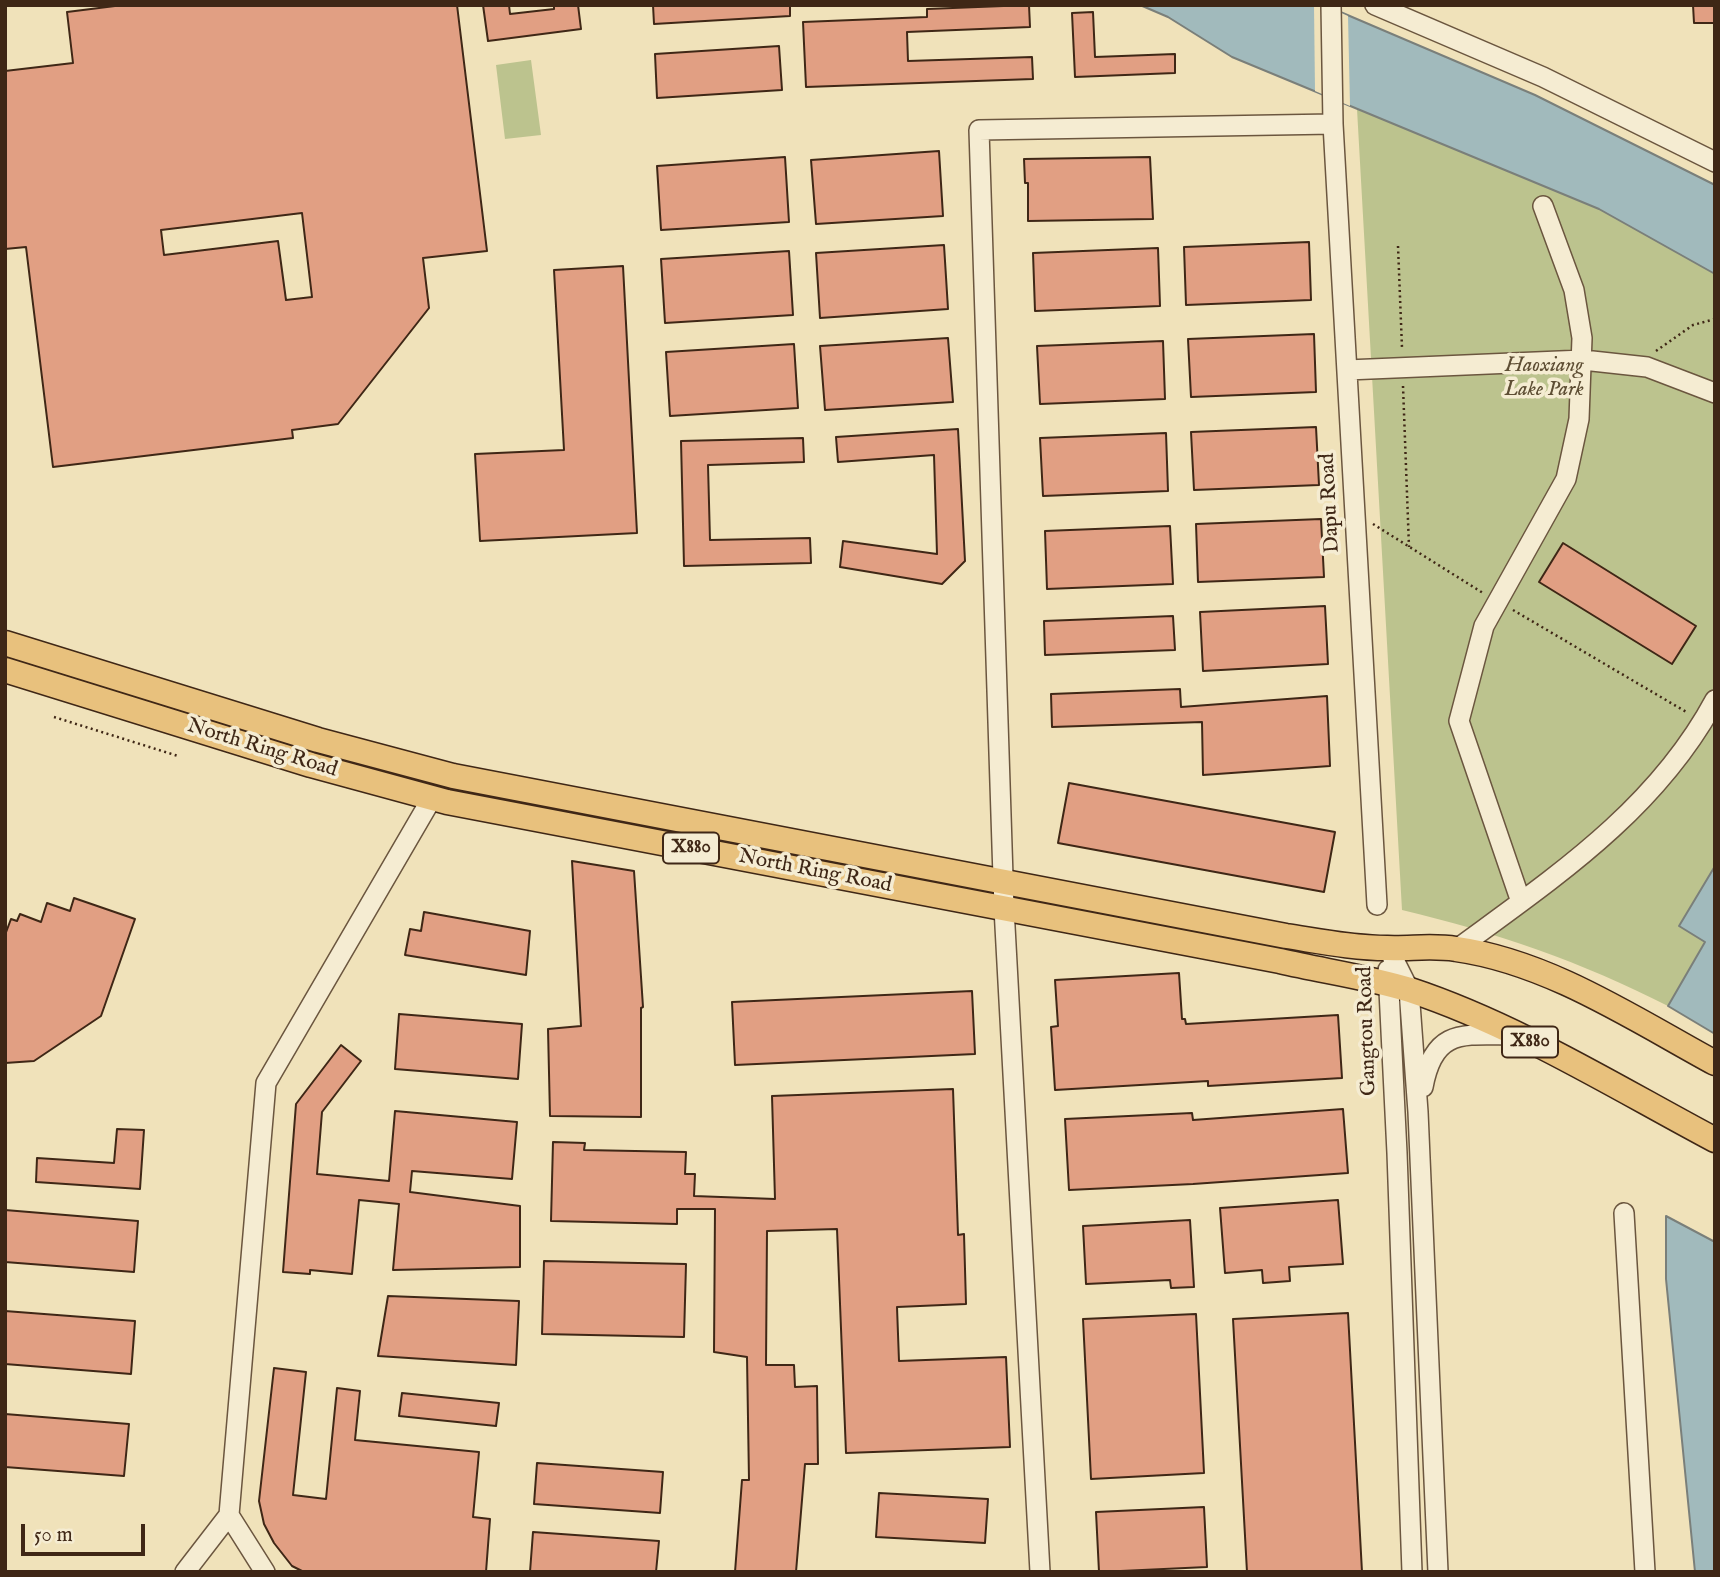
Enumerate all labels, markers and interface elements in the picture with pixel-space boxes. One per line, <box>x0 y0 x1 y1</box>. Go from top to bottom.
park label: Haoxiang Lake Park <box>1504 354 1584 404</box>
street label: Dapu Road <box>1316 452 1346 554</box>
street label: North Ring Road <box>184 714 340 784</box>
road number: X880 <box>663 832 719 863</box>
street label: North Ring Road <box>736 845 894 899</box>
street label: Gangtou Road <box>1353 966 1383 1096</box>
road number: X880 <box>1502 1026 1558 1058</box>
scale bar <box>24 1510 149 1554</box>
text: 50 m <box>34 1522 73 1549</box>

